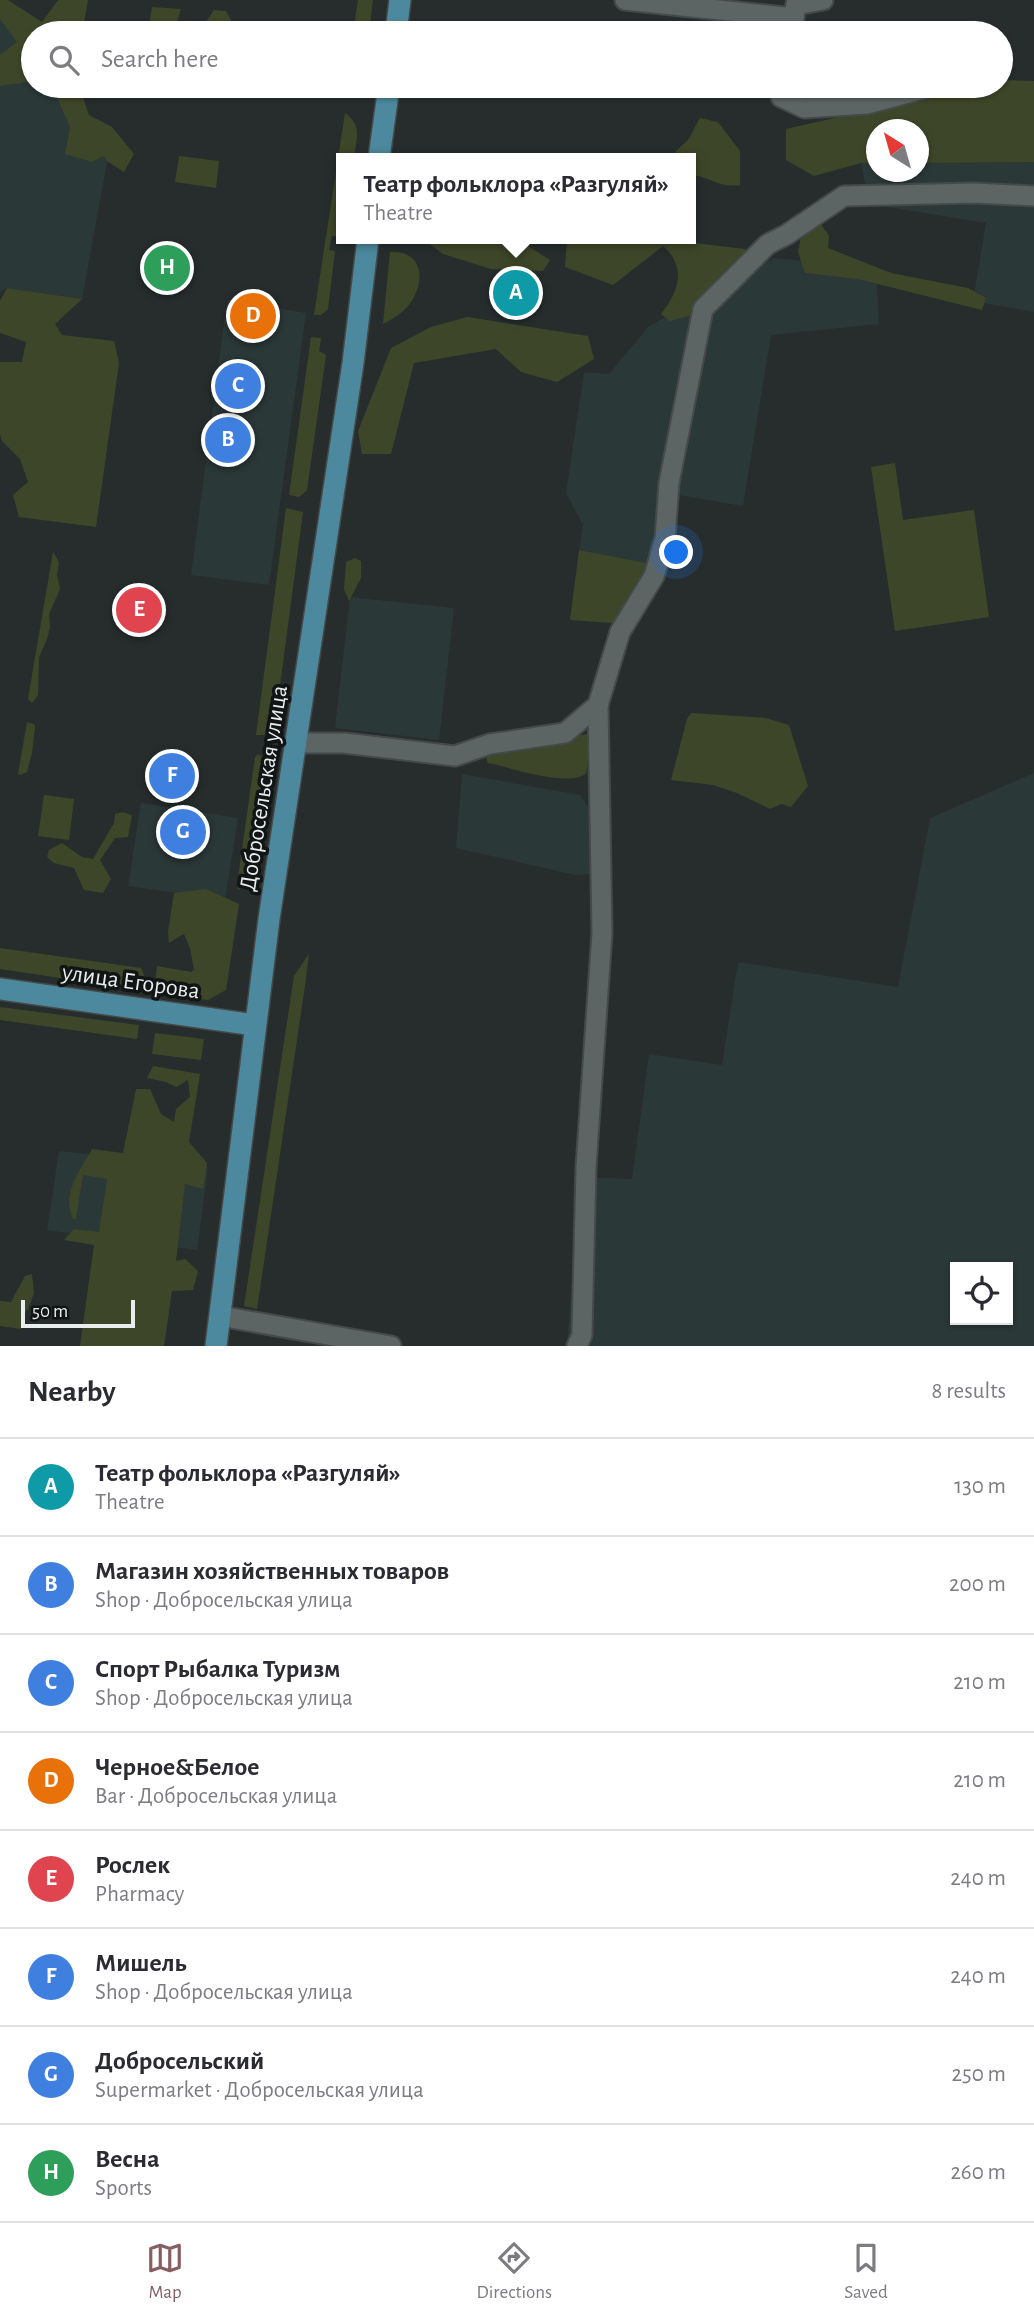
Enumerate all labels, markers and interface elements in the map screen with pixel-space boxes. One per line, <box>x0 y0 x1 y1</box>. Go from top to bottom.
search box <box>21 21 1013 98</box>
icon: search <box>45 41 83 79</box>
text: Search here <box>101 46 219 72</box>
north arrow <box>866 119 929 182</box>
popup <box>336 153 696 244</box>
text: Театр фольклора «Разгуляй» <box>363 171 669 197</box>
text: Theatre <box>363 202 433 225</box>
pin: H <box>144 242 190 294</box>
pin: A <box>493 267 539 319</box>
pin: D <box>230 290 276 342</box>
pin: C <box>215 360 261 412</box>
pin: B <box>205 414 251 466</box>
your location <box>659 535 693 569</box>
pin: E <box>116 584 162 636</box>
street label: Добросельская улица <box>236 684 292 893</box>
pin: F <box>149 750 195 802</box>
pin: G <box>160 806 206 858</box>
street label: улица Егорова <box>60 960 201 1004</box>
map controls <box>950 1262 1013 1325</box>
button: locate <box>950 1262 1013 1325</box>
scale bar <box>21 1297 135 1329</box>
text: 50 m <box>32 1302 68 1321</box>
text: Nearby <box>28 1377 116 1407</box>
text: 8 results <box>932 1380 1006 1403</box>
text: Театр фольклора «Разгуляй» <box>95 1460 401 1486</box>
text: A <box>44 1475 58 1498</box>
text: 130 m <box>954 1475 1006 1498</box>
text: Theatre <box>95 1491 165 1514</box>
text: Магазин хозяйственных товаров <box>95 1558 449 1584</box>
text: B <box>44 1573 58 1596</box>
text: 200 m <box>949 1573 1006 1596</box>
text: Shop · Добросельская улица <box>95 1589 353 1612</box>
text: Спорт Рыбалка Туризм <box>95 1656 340 1682</box>
text: C <box>45 1671 57 1694</box>
text: 210 m <box>953 1671 1006 1694</box>
text: Shop · Добросельская улица <box>95 1687 353 1710</box>
text: Черное&Белое <box>95 1754 259 1780</box>
text: D <box>43 1769 59 1792</box>
text: 210 m <box>953 1769 1006 1792</box>
text: Bar · Добросельская улица <box>95 1785 337 1808</box>
text: Рослек <box>95 1852 170 1878</box>
text: E <box>45 1867 57 1890</box>
text: 240 m <box>950 1867 1006 1890</box>
text: Pharmacy <box>95 1883 184 1906</box>
text: Мишель <box>95 1950 187 1976</box>
text: F <box>46 1965 56 1988</box>
text: 240 m <box>950 1965 1006 1988</box>
text: Shop · Добросельская улица <box>95 1981 353 2004</box>
text: Добросельский <box>95 2048 264 2074</box>
text: G <box>44 2063 58 2086</box>
text: 250 m <box>952 2063 1006 2086</box>
text: Supermarket · Добросельская улица <box>95 2079 424 2102</box>
text: Весна <box>95 2146 160 2172</box>
text: H <box>43 2161 59 2184</box>
text: 260 m <box>950 2161 1006 2184</box>
text: Sports <box>95 2177 152 2200</box>
tab: Map <box>146 2239 184 2304</box>
tab: Directions <box>476 2239 552 2304</box>
tab: Saved <box>844 2239 888 2304</box>

